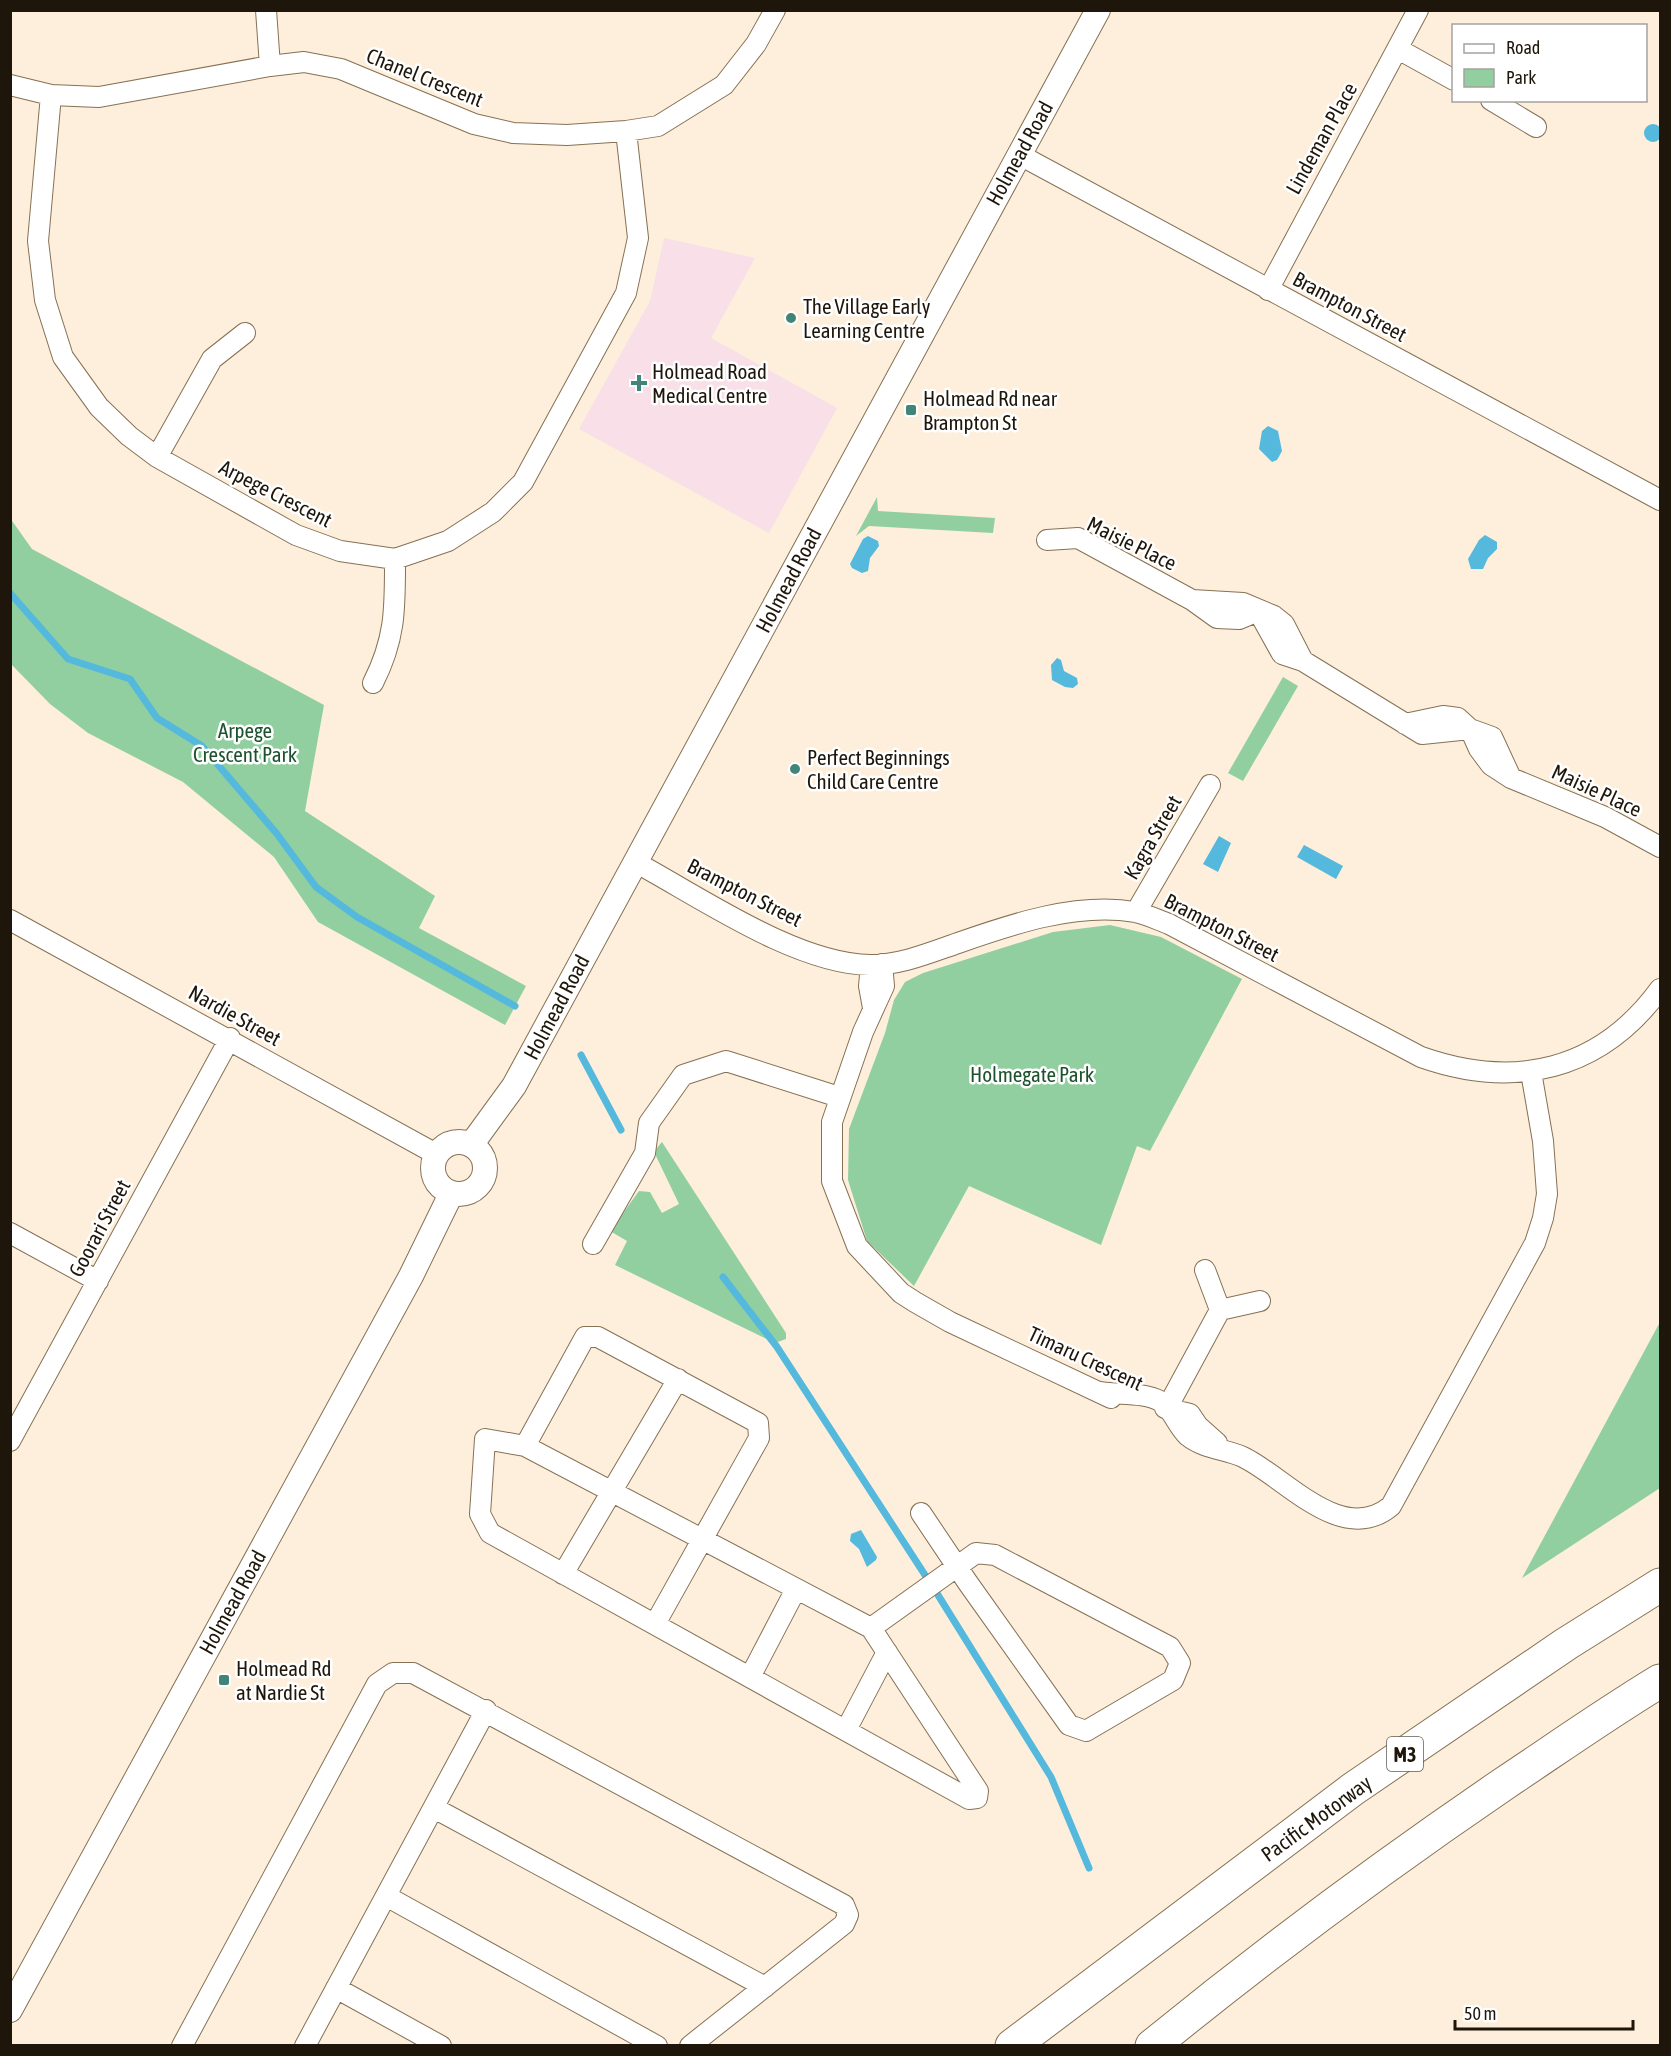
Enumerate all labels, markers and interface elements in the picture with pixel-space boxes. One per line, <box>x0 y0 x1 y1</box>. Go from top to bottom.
legend <box>1452 24 1647 102</box>
text: Road <box>1506 37 1540 58</box>
street label: Chanel Crescent <box>363 43 487 111</box>
text: Park <box>1506 67 1536 88</box>
street label: Lindeman Place <box>1281 78 1361 198</box>
street label: Holmead Road <box>981 97 1057 209</box>
street label: Brampton Street <box>1289 266 1411 346</box>
place label: The Village Early Learning Centre <box>803 294 931 342</box>
marker: The Village Early Learning Centre <box>784 311 798 325</box>
place label: Holmead Road Medical Centre <box>652 359 767 407</box>
marker: Holmead Road Medical Centre <box>630 374 648 392</box>
place label: Holmead Rd near Brampton St <box>923 386 1058 434</box>
marker: Holmead Rd near Brampton St <box>904 403 918 417</box>
street label: Arpege Crescent <box>216 454 336 532</box>
street label: Maisie Place <box>1083 511 1181 575</box>
street label: Holmead Road <box>750 524 826 636</box>
park label: Arpege Crescent Park <box>193 718 297 766</box>
place label: Perfect Beginnings Child Care Centre <box>807 745 950 793</box>
street label: Maisie Place <box>1548 759 1646 821</box>
marker: Perfect Beginnings Child Care Centre <box>788 762 802 776</box>
street label: Kagra Street <box>1118 791 1186 883</box>
street label: Brampton Street <box>684 853 806 931</box>
street label: Brampton Street <box>1161 888 1283 966</box>
street label: Holmead Road <box>518 951 594 1063</box>
street label: Nardie Street <box>185 980 285 1050</box>
park label: Holmegate Park <box>970 1062 1094 1086</box>
street label: Goorari Street <box>63 1175 135 1281</box>
street label: Timaru Crescent <box>1025 1321 1147 1395</box>
street label: Holmead Road <box>194 1546 270 1658</box>
place label: Holmead Rd at Nardie St <box>236 1656 331 1704</box>
marker: Holmead Rd at Nardie St <box>217 1673 231 1687</box>
road number: M3 <box>1387 1737 1423 1771</box>
street label: Pacific Motorway <box>1256 1770 1376 1866</box>
scale bar <box>1455 1993 1634 2031</box>
text: 50 m <box>1464 2003 1496 2024</box>

